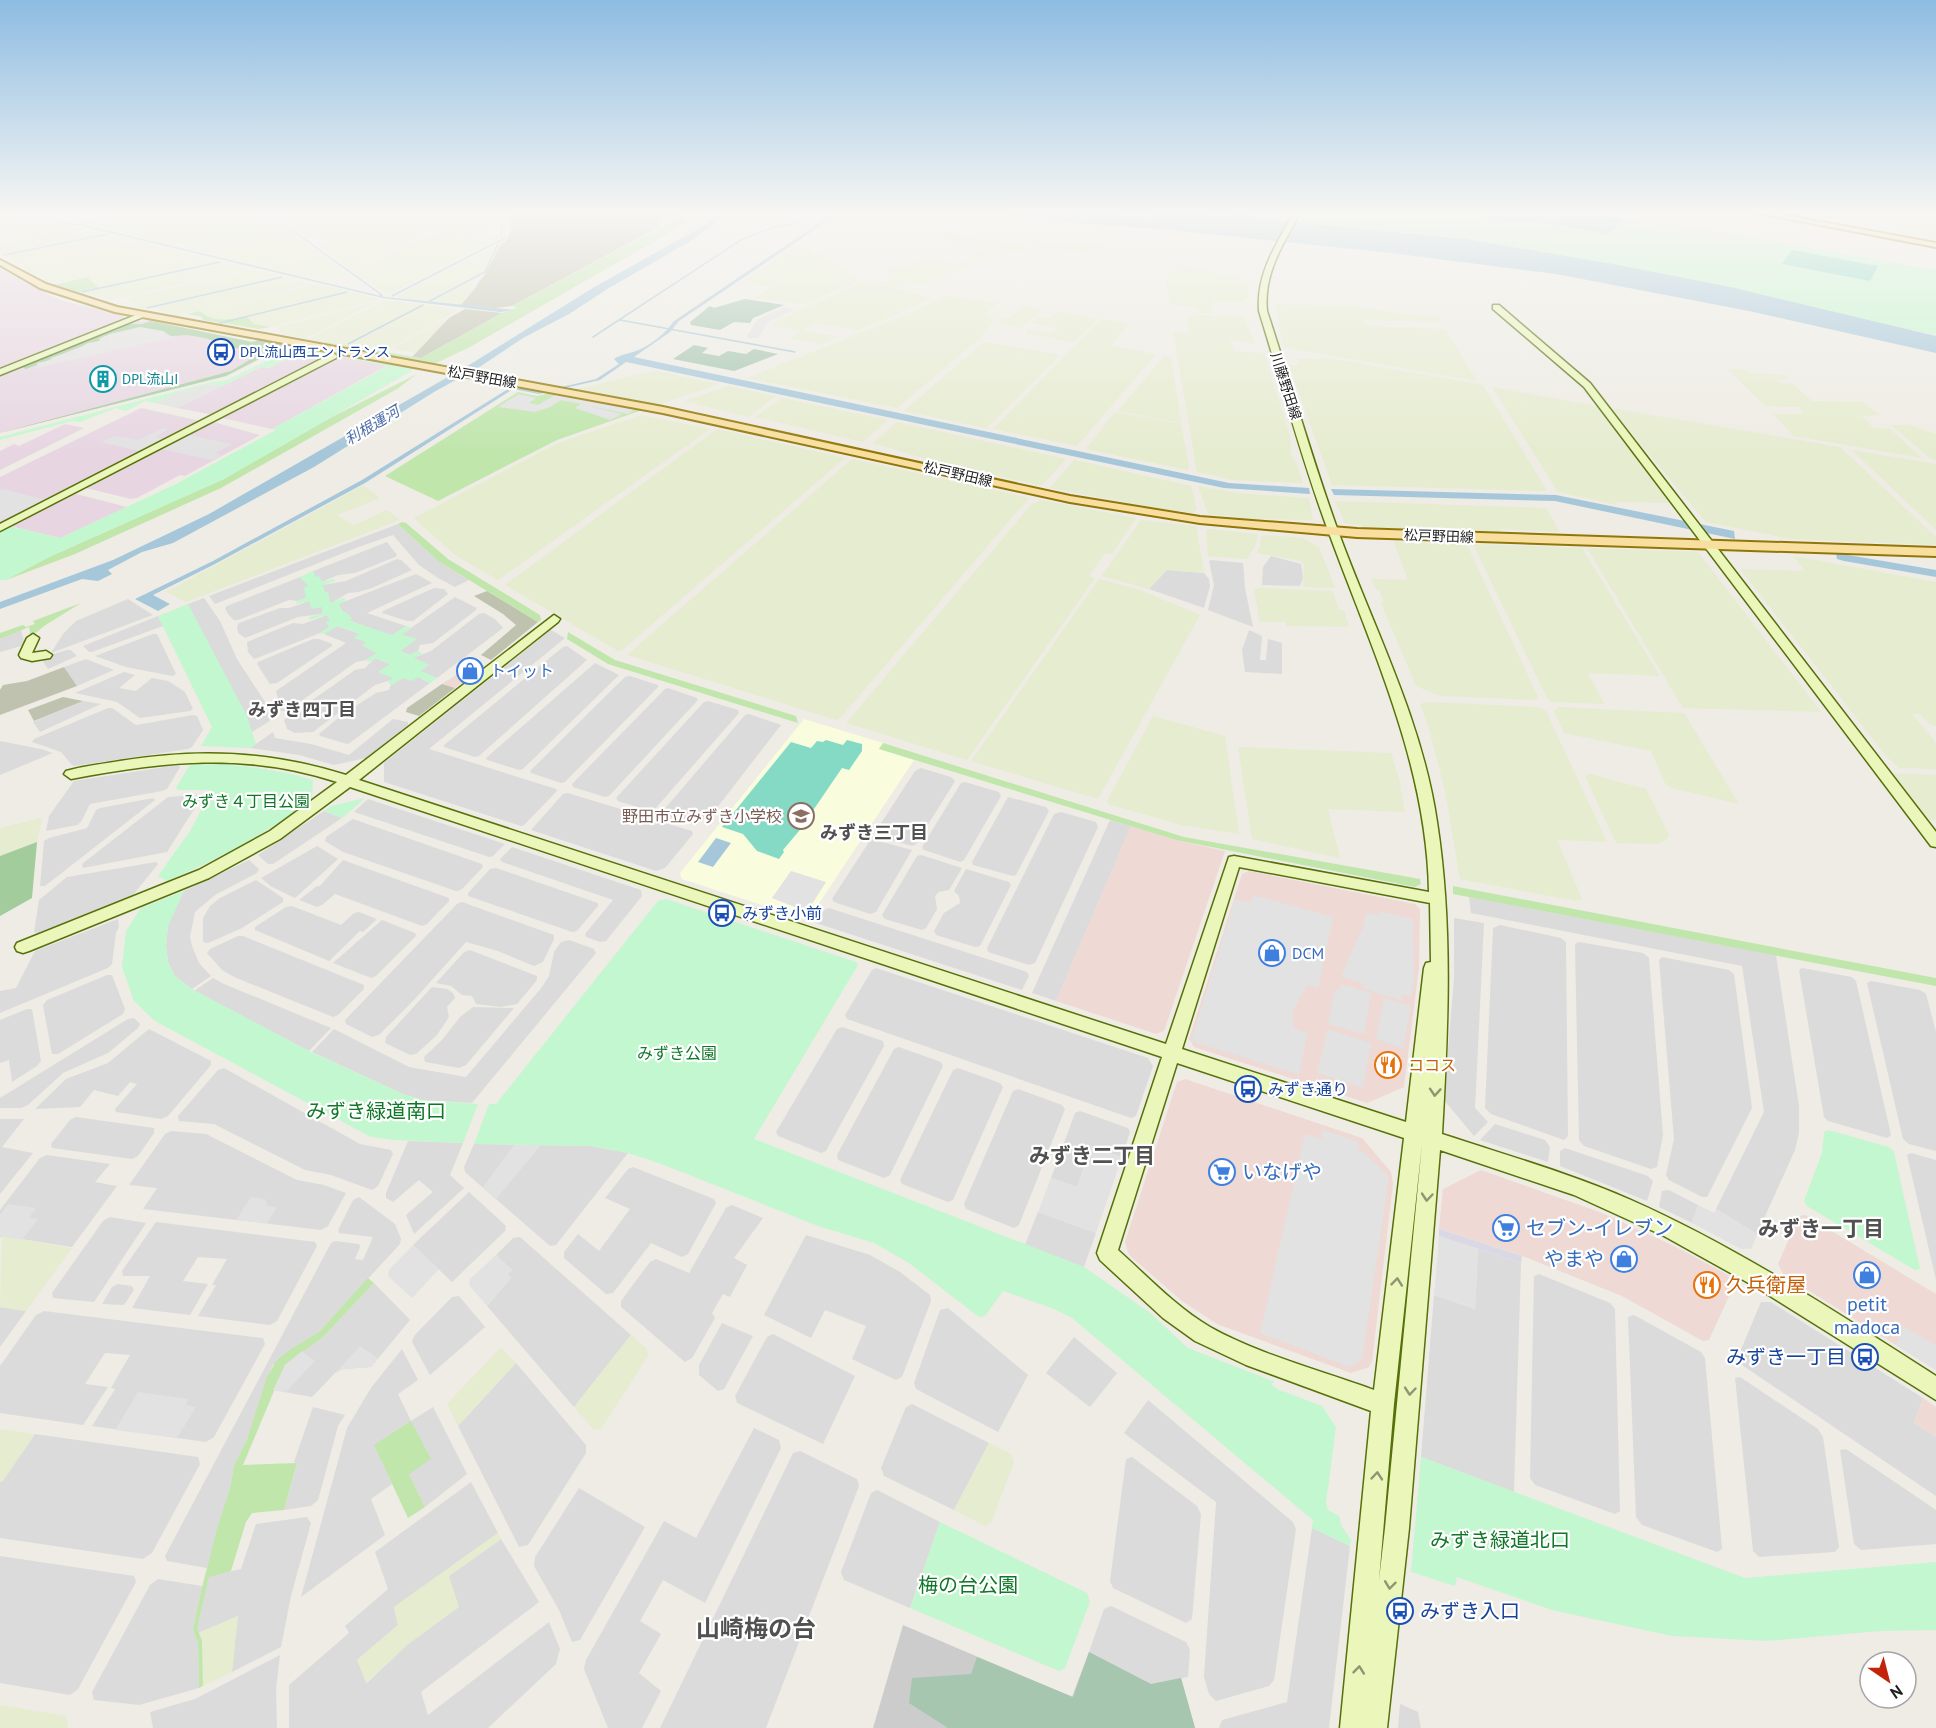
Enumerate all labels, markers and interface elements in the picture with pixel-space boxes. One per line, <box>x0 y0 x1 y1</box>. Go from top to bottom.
bus stop icon: DPL流山西エントランス <box>206 337 236 367</box>
place label: DPL流山西エントランス <box>240 343 390 361</box>
street label: 川藤野田線 <box>1267 350 1305 422</box>
street label: 松戸野田線 <box>446 362 518 392</box>
building icon: DPL流山I <box>88 364 118 394</box>
place label: DPL流山I <box>122 370 178 388</box>
water label: 利根運河 <box>341 400 405 449</box>
street label: 松戸野田線 <box>922 457 994 491</box>
street label: 松戸野田線 <box>1404 526 1474 546</box>
shop icon: トイット <box>455 656 485 686</box>
place label: トイット <box>490 661 554 681</box>
district label: みずき四丁目 <box>248 698 356 721</box>
park label: みずき４丁目公園 <box>182 791 310 811</box>
school or university icon: 野田市立みずき小学校 <box>786 801 816 831</box>
place label: 野田市立みずき小学校 <box>622 806 782 826</box>
district label: みずき三丁目 <box>820 821 928 844</box>
bus stop icon: みずき小前 <box>707 898 737 928</box>
place label: みずき小前 <box>742 903 822 923</box>
shop icon: DCM <box>1257 938 1287 968</box>
place label: DCM <box>1292 943 1324 963</box>
park label: みずき公園 <box>637 1043 717 1063</box>
restaurant icon: ココス <box>1373 1050 1403 1080</box>
place label: ココス <box>1408 1055 1456 1075</box>
bus stop icon: みずき通り <box>1233 1074 1263 1104</box>
place label: みずき通り <box>1268 1079 1348 1099</box>
one-way arrow <box>1429 1087 1442 1096</box>
park label: みずき緑道南口 <box>306 1098 446 1124</box>
district label: みずき二丁目 <box>1029 1142 1155 1169</box>
supermarket icon: いなげや <box>1207 1157 1237 1187</box>
place label: いなげや <box>1242 1159 1322 1185</box>
one-way arrow <box>1421 1193 1434 1202</box>
supermarket icon: セブン-イレブン <box>1491 1213 1521 1243</box>
place label: セブン-イレブン <box>1526 1215 1673 1241</box>
district label: みずき一丁目 <box>1758 1215 1884 1242</box>
shop icon: やまや <box>1609 1244 1639 1274</box>
place label: やまや <box>1544 1246 1604 1272</box>
shop icon: petit madoca <box>1852 1260 1882 1290</box>
restaurant icon: 久兵衛屋 <box>1692 1270 1722 1300</box>
place label: 久兵衛屋 <box>1726 1272 1806 1298</box>
one-way arrow <box>1390 1277 1403 1286</box>
place label: petit madoca <box>1834 1291 1900 1340</box>
bus stop icon: みずき一丁目 <box>1850 1342 1880 1372</box>
place label: みずき一丁目 <box>1726 1344 1846 1370</box>
one-way arrow <box>1404 1387 1417 1396</box>
one-way arrow <box>1370 1471 1383 1480</box>
park label: みずき緑道北口 <box>1430 1527 1570 1553</box>
park label: 梅の台公園 <box>918 1572 1018 1598</box>
one-way arrow <box>1384 1581 1397 1590</box>
bus stop icon: みずき入口 <box>1385 1596 1415 1626</box>
place label: みずき入口 <box>1420 1598 1520 1624</box>
district label: 山崎梅の台 <box>696 1613 816 1644</box>
north arrow <box>1858 1650 1918 1710</box>
one-way arrow <box>1352 1665 1365 1674</box>
text: N <box>1887 1681 1907 1703</box>

